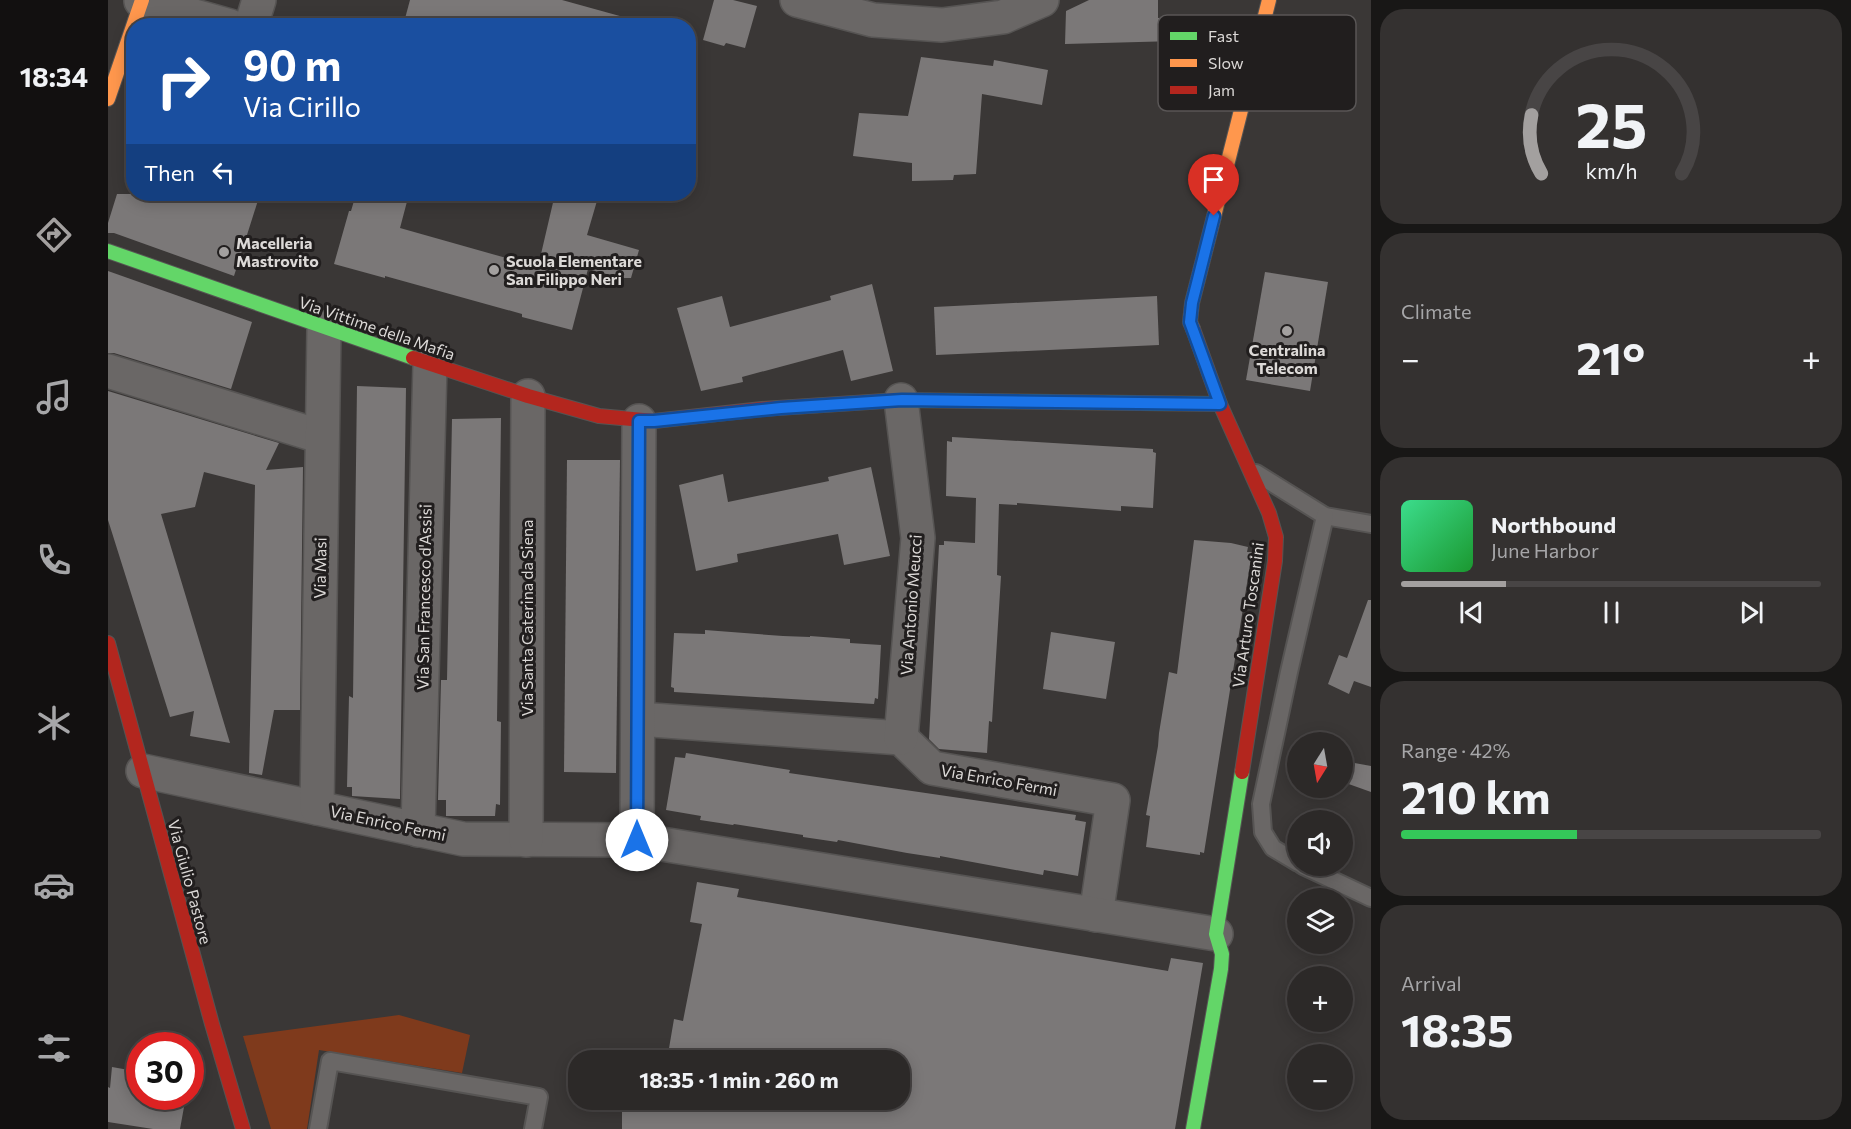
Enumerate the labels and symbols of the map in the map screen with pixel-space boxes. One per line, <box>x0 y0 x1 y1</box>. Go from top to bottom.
legend <box>1158 15 1356 111</box>
text: Fast <box>1208 26 1239 45</box>
text: Slow <box>1208 53 1244 72</box>
text: Jam <box>1208 80 1235 99</box>
pin <box>1188 154 1239 216</box>
place label: Macelleria Mastrovito <box>236 233 319 270</box>
marker: Macelleria Mastrovito <box>217 245 231 259</box>
place label: Scuola Elementare San Filippo Neri <box>506 251 642 288</box>
marker: Scuola Elementare San Filippo Neri <box>487 263 501 277</box>
street label: Via Vittime della Mafia <box>297 292 458 363</box>
marker: Centralina Telecom <box>1280 324 1294 338</box>
place label: Centralina Telecom <box>1249 340 1325 377</box>
street label: Via San Francesco d'Assisi <box>412 504 435 690</box>
street label: Via Santa Caterina da Siena <box>517 520 536 716</box>
street label: Via Antonio Meucci <box>896 534 925 676</box>
street label: Via Masi <box>309 537 330 599</box>
street label: Via Arturo Toscanini <box>1228 541 1267 689</box>
north arrow <box>1287 732 1353 798</box>
street label: Via Enrico Fermi <box>939 760 1059 799</box>
street label: Via Enrico Fermi <box>328 801 448 844</box>
position arrow <box>605 808 669 872</box>
street label: Via Giulio Pastore <box>165 817 216 946</box>
speed limit sign: 30 <box>126 1032 204 1110</box>

